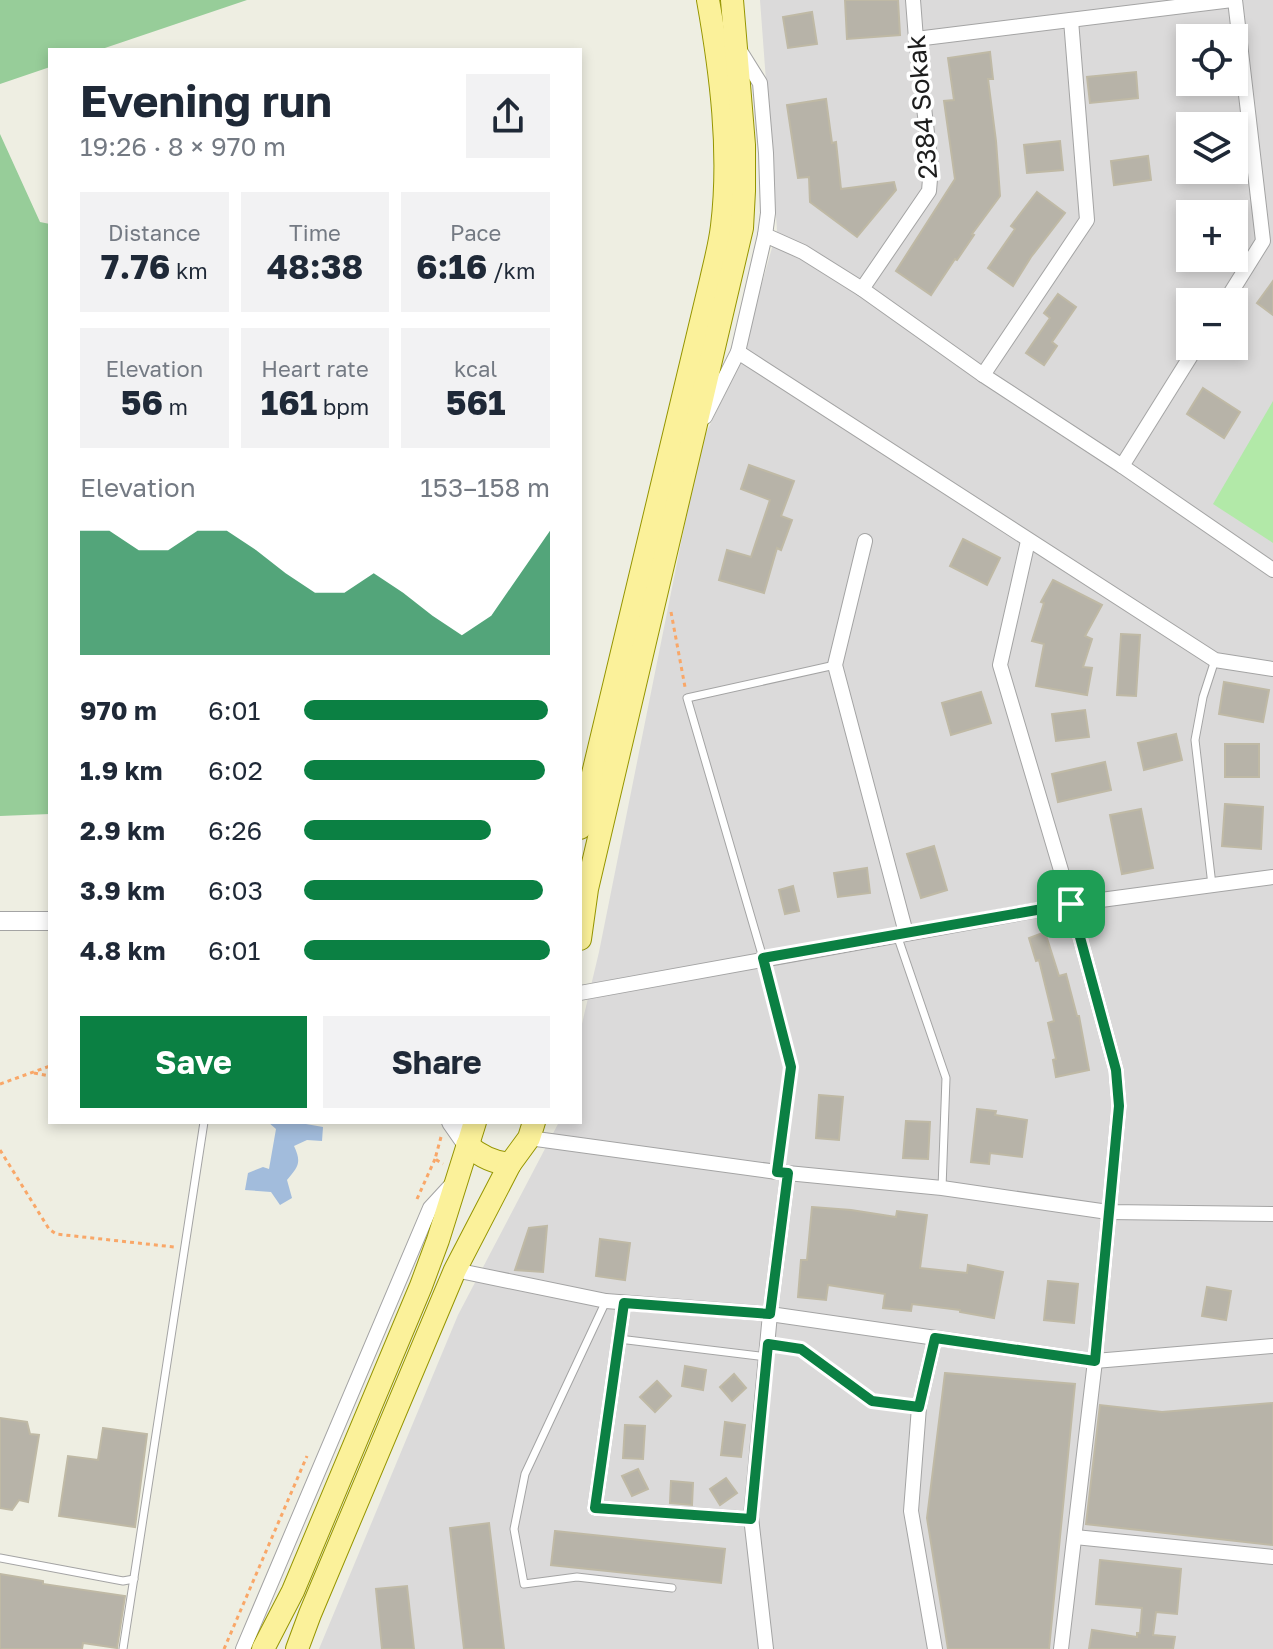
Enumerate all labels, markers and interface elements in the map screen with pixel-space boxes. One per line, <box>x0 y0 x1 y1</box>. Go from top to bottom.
map controls <box>1176 24 1248 360</box>
button: locate <box>1176 24 1248 96</box>
street label: 2384 Sokak <box>900 33 943 180</box>
text: Evening run <box>80 74 332 127</box>
button: share <box>466 74 550 158</box>
button: layers <box>1176 112 1248 184</box>
text: 19:26 · 8 × 970 m <box>80 131 286 162</box>
button: + <box>1176 200 1248 272</box>
text: Distance <box>108 219 201 246</box>
text: Time <box>289 219 341 246</box>
text: Pace <box>450 219 501 246</box>
text: 7.76 <box>101 246 170 286</box>
text: 48:38 <box>267 246 363 286</box>
text: 6:16 <box>416 246 487 286</box>
text: km <box>170 257 208 284</box>
text: /km <box>487 257 535 284</box>
button: − <box>1176 288 1248 360</box>
text: Elevation <box>105 355 203 382</box>
text: Heart rate <box>261 355 369 382</box>
text: kcal <box>454 355 497 382</box>
text: 56 <box>121 382 163 422</box>
text: 161 <box>261 382 317 422</box>
text: 561 <box>446 382 506 422</box>
text: m <box>163 393 188 420</box>
text: bpm <box>317 393 369 420</box>
text: Elevation <box>80 472 196 503</box>
text: 153–158 m <box>420 472 550 503</box>
text: 970 m <box>80 695 157 726</box>
text: 6:01 <box>208 695 260 726</box>
text: 1.9 km <box>80 755 163 786</box>
text: 6:02 <box>208 755 263 786</box>
text: 2.9 km <box>80 815 165 846</box>
text: 6:26 <box>208 815 262 846</box>
pin <box>1037 870 1105 938</box>
text: 3.9 km <box>80 875 165 906</box>
text: 6:03 <box>208 875 263 906</box>
icon: arrive <box>1049 882 1093 926</box>
text: 4.8 km <box>80 935 166 966</box>
text: 6:01 <box>208 935 260 966</box>
button: Save <box>80 1016 307 1108</box>
button: Share <box>323 1016 550 1108</box>

